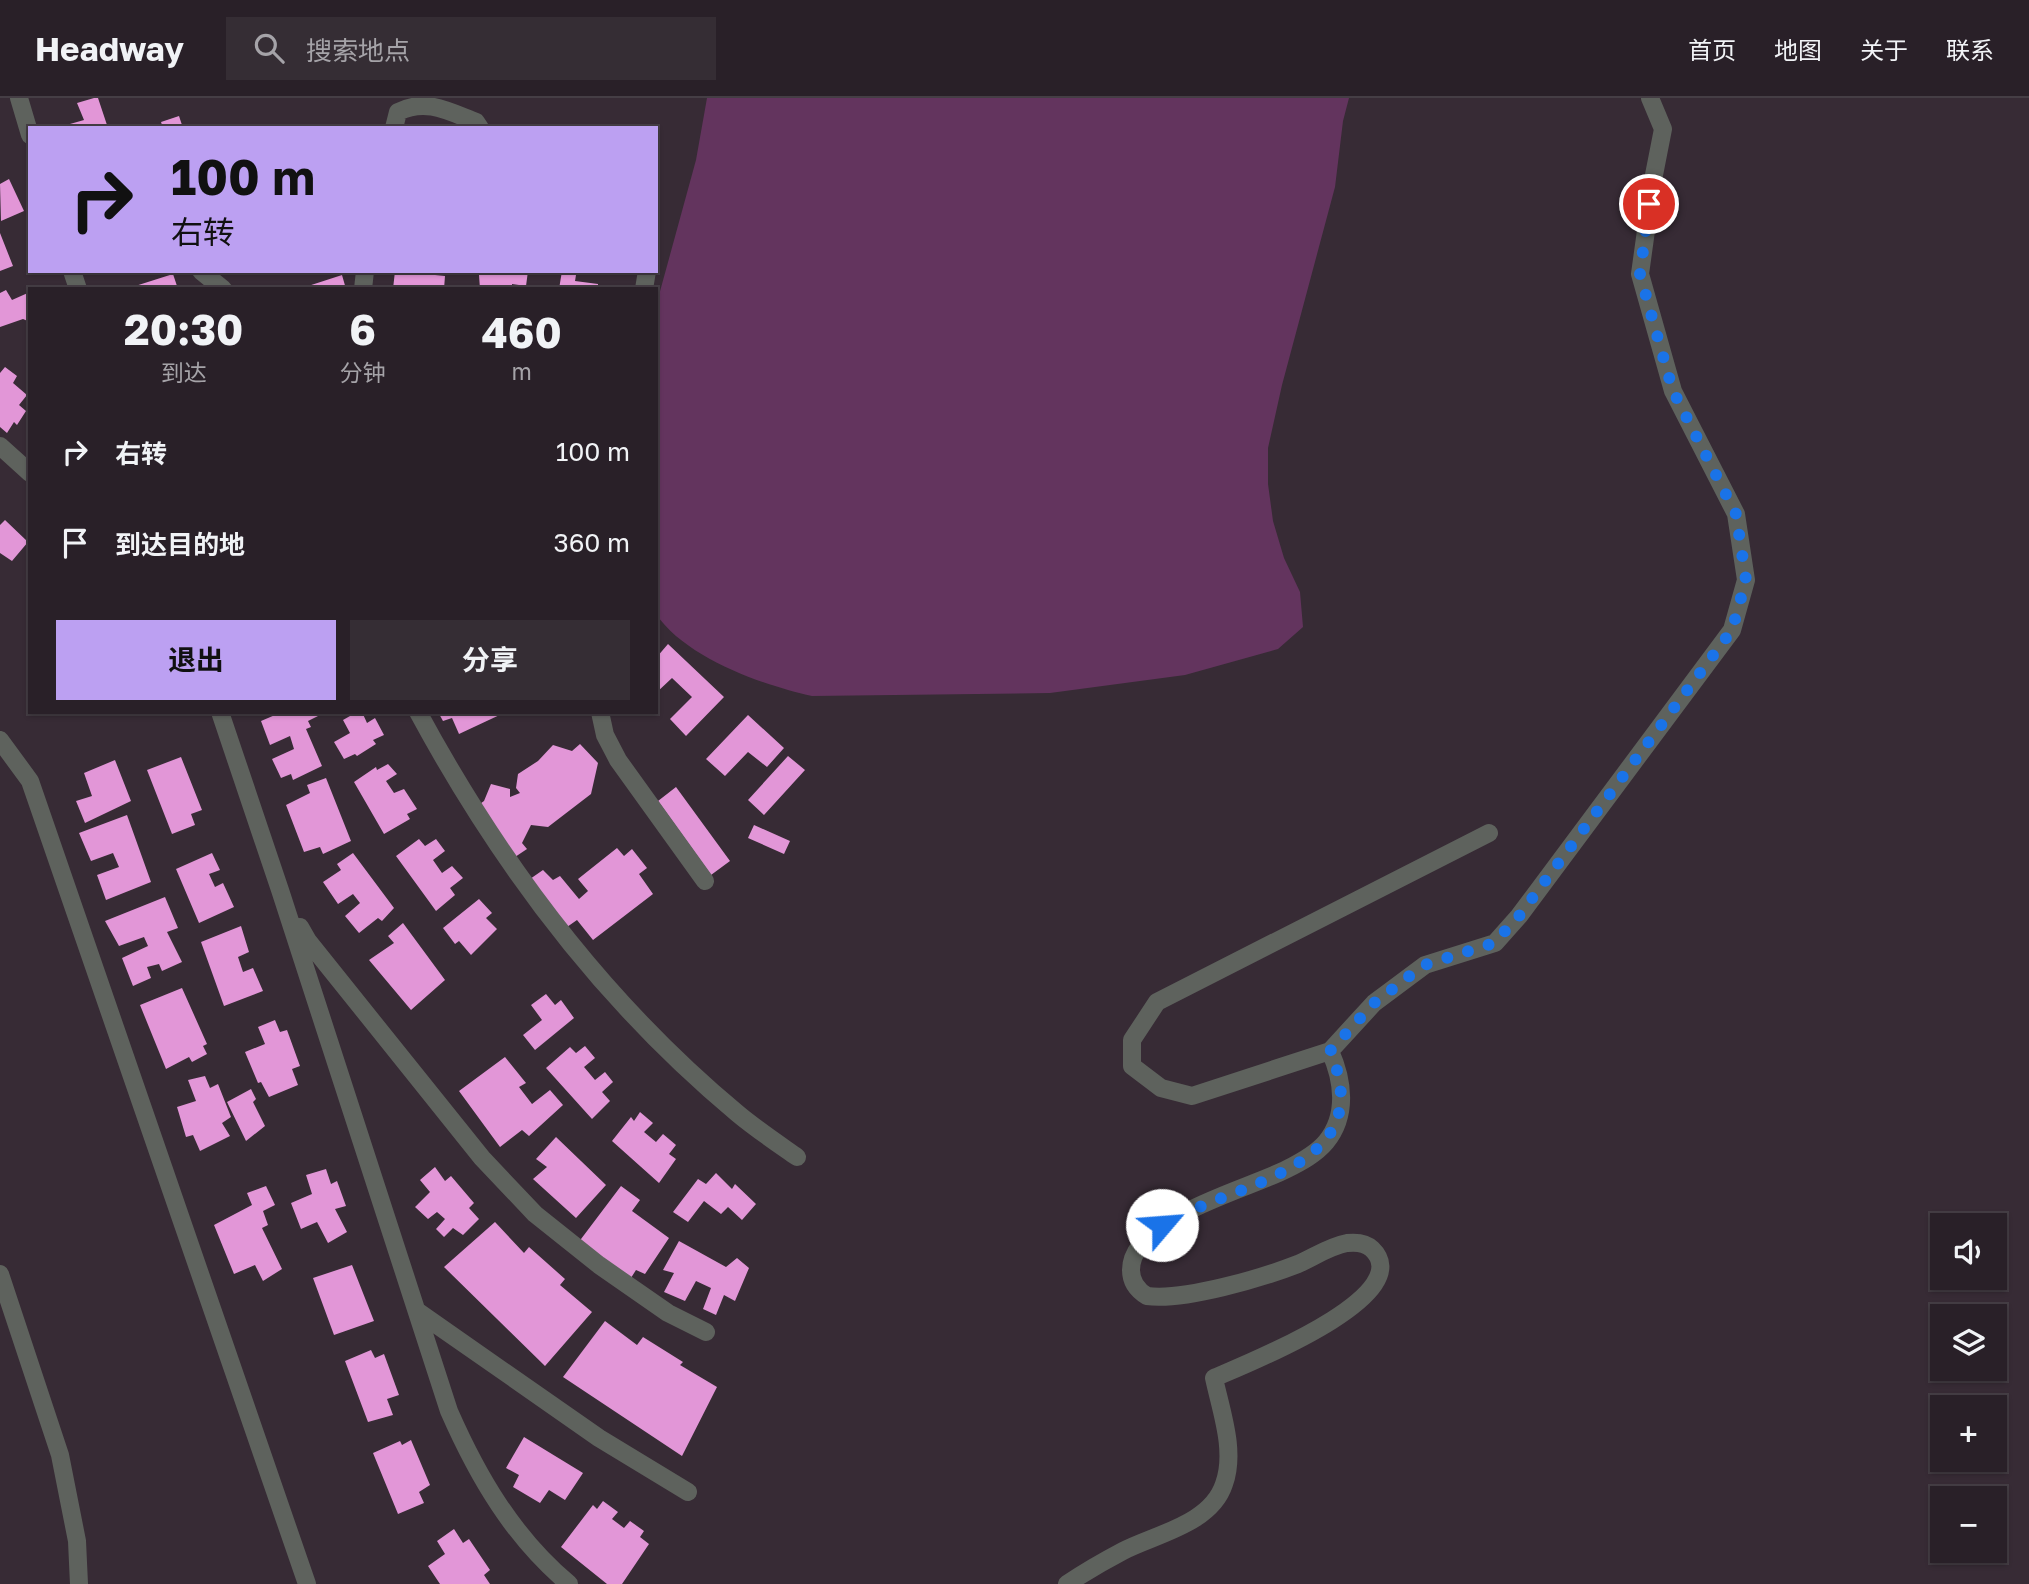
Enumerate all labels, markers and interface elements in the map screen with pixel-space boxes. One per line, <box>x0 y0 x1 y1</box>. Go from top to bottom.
search box <box>226 17 716 80</box>
text: Headway <box>35 29 184 68</box>
icon: search <box>250 29 288 67</box>
text: 搜索地点 <box>306 35 410 66</box>
text: 首页 <box>1688 35 1736 64</box>
text: 地图 <box>1774 35 1822 64</box>
text: 关于 <box>1860 35 1908 64</box>
text: 联系 <box>1946 35 1994 64</box>
text: 100 m <box>171 147 315 206</box>
icon: right <box>56 154 147 245</box>
pin <box>1619 174 1679 234</box>
icon: arrive <box>1630 185 1668 223</box>
text: 右转 <box>171 213 235 251</box>
text: 20:30 <box>124 304 243 354</box>
text: 6 <box>349 304 376 354</box>
text: 460 <box>482 307 562 357</box>
text: m <box>512 357 532 385</box>
text: 到达 <box>161 358 207 386</box>
text: 分钟 <box>340 358 386 386</box>
icon: right <box>56 433 94 471</box>
text: 100 m <box>556 436 630 467</box>
text: 右转 <box>115 438 167 469</box>
icon: arrive <box>56 524 94 562</box>
text: 360 m <box>553 527 630 558</box>
text: 到达目的地 <box>115 529 245 560</box>
button: 退出 <box>56 620 336 700</box>
button: 分享 <box>350 620 630 700</box>
position arrow <box>1125 1188 1199 1262</box>
map controls <box>1930 1213 2007 1563</box>
button: sound <box>1930 1213 2007 1290</box>
button: layers <box>1930 1304 2007 1381</box>
button: + <box>1930 1395 2007 1472</box>
button: − <box>1930 1486 2007 1563</box>

